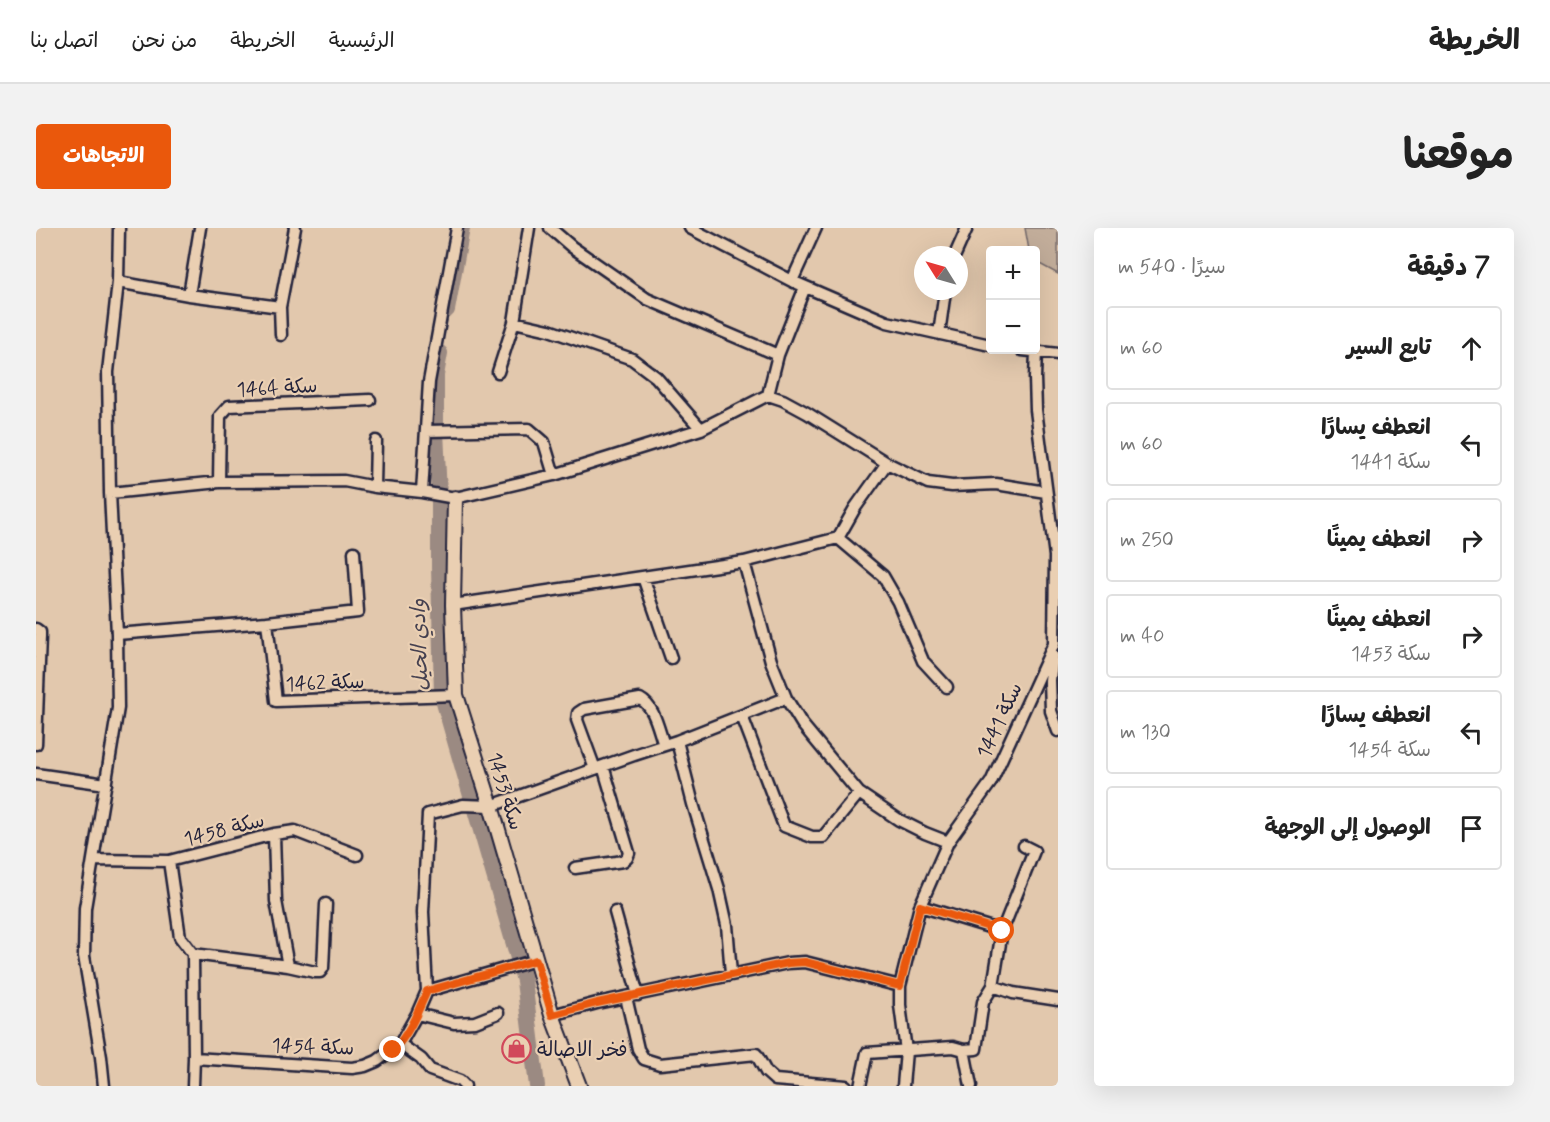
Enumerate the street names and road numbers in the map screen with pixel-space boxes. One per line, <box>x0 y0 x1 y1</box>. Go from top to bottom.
street label: سكة 1464 <box>236 373 318 404</box>
street label: سكة 1462 <box>285 669 365 698</box>
street label: سكة 1441 <box>971 678 1030 763</box>
street label: سكة 1453 <box>480 749 529 834</box>
street label: سكة 1458 <box>181 807 268 854</box>
street label: سكة 1454 <box>271 1033 355 1062</box>

